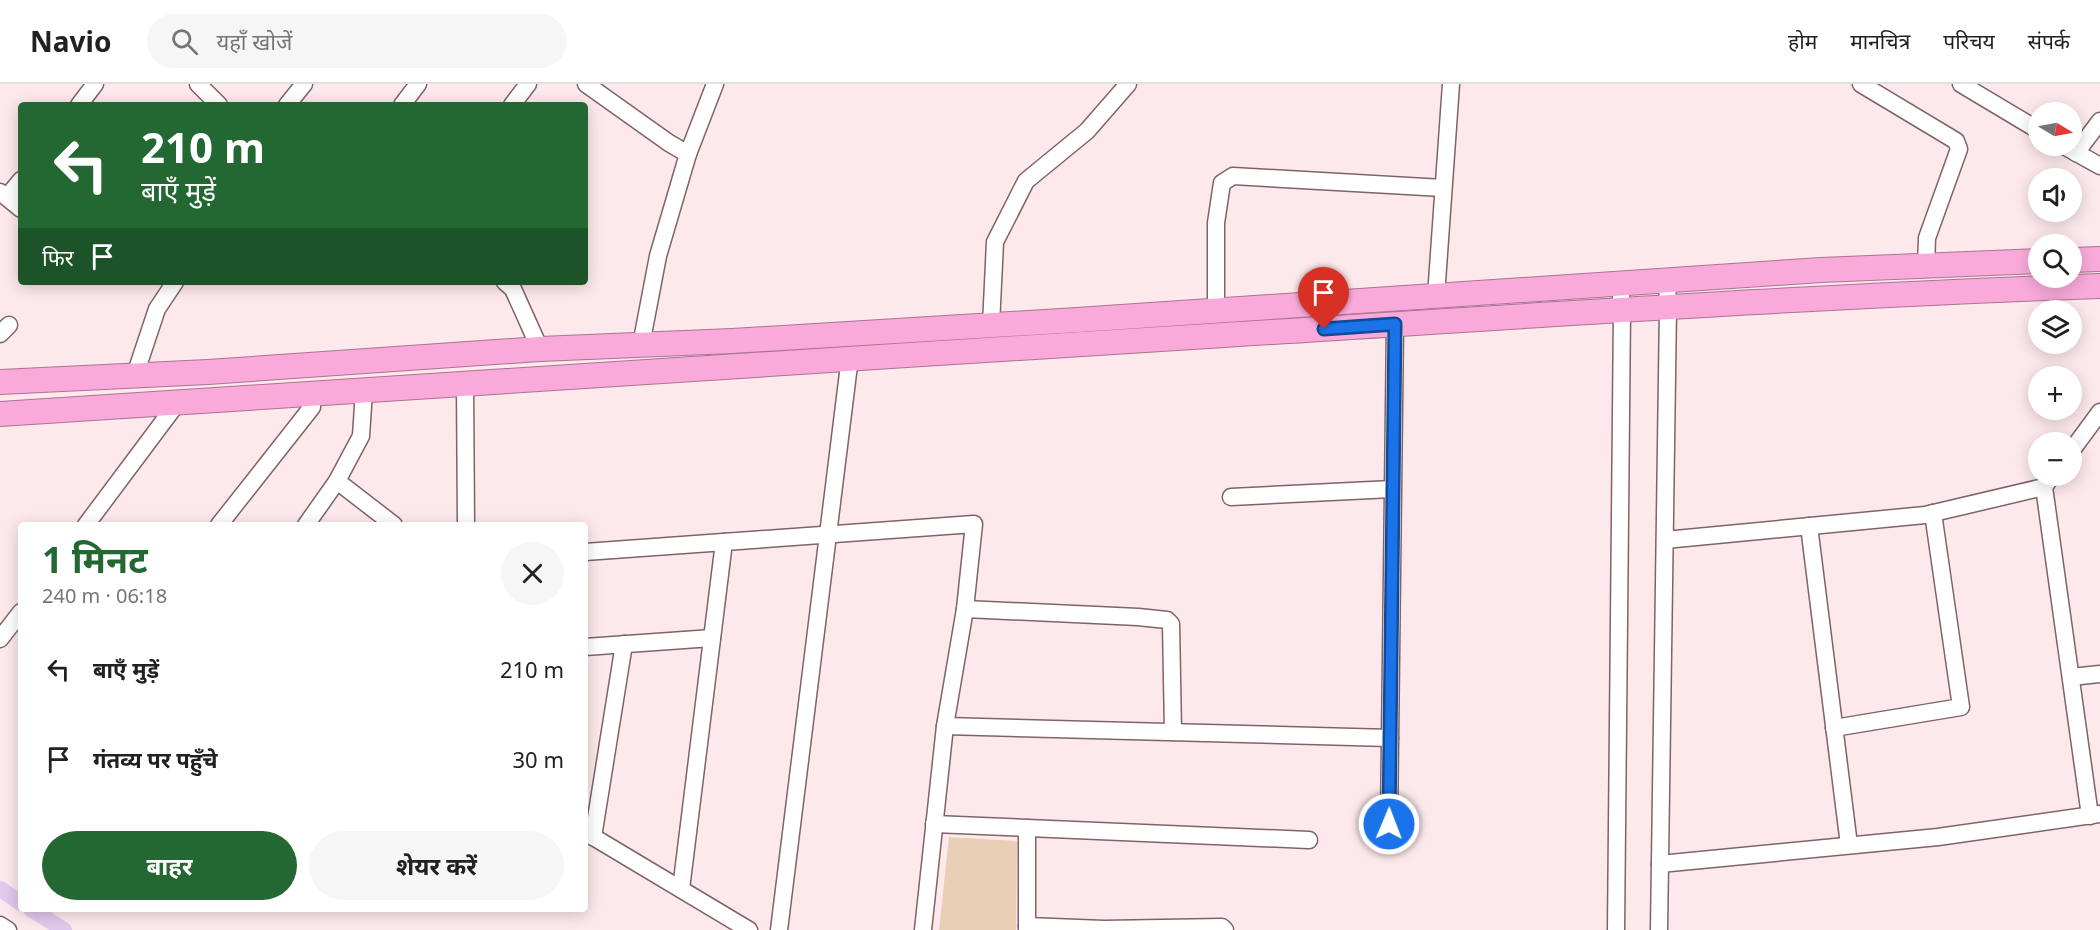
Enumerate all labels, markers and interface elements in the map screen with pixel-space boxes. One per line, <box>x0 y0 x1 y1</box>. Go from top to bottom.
search box <box>147 14 567 68</box>
text: Navio <box>30 22 111 60</box>
icon: search <box>168 25 201 58</box>
text: यहाँ खोजें <box>216 26 292 56</box>
text: होम <box>1788 27 1817 55</box>
text: मानचित्र <box>1850 27 1910 55</box>
text: परिचय <box>1943 27 1995 55</box>
text: संपर्क <box>2028 27 2070 55</box>
north arrow <box>2028 102 2082 156</box>
map controls <box>2028 102 2082 486</box>
text: 210 m <box>141 118 265 175</box>
icon: left <box>42 126 120 204</box>
button: sound <box>2028 168 2082 222</box>
text: बाएँ मुड़ें <box>141 172 216 209</box>
button: search <box>2028 234 2082 288</box>
icon: arrive <box>86 240 119 273</box>
text: फिर <box>42 242 74 272</box>
pin <box>1298 267 1349 329</box>
icon: arrive <box>1307 276 1340 309</box>
button: layers <box>2028 300 2082 354</box>
button: + <box>2028 366 2082 420</box>
button: − <box>2028 432 2082 486</box>
text: 1 मिनट <box>42 535 148 584</box>
button: close <box>501 542 564 605</box>
text: 240 m · 06:18 <box>42 582 167 609</box>
icon: left <box>42 653 75 686</box>
text: बाएँ मुड़ें <box>93 654 159 684</box>
text: 210 m <box>500 654 564 684</box>
icon: arrive <box>42 743 75 776</box>
text: गंतव्य पर पहुँचे <box>93 744 218 774</box>
text: 30 m <box>513 744 564 774</box>
position arrow <box>1357 792 1421 856</box>
button: बाहर <box>42 831 297 900</box>
button: शेयर करें <box>309 831 564 900</box>

